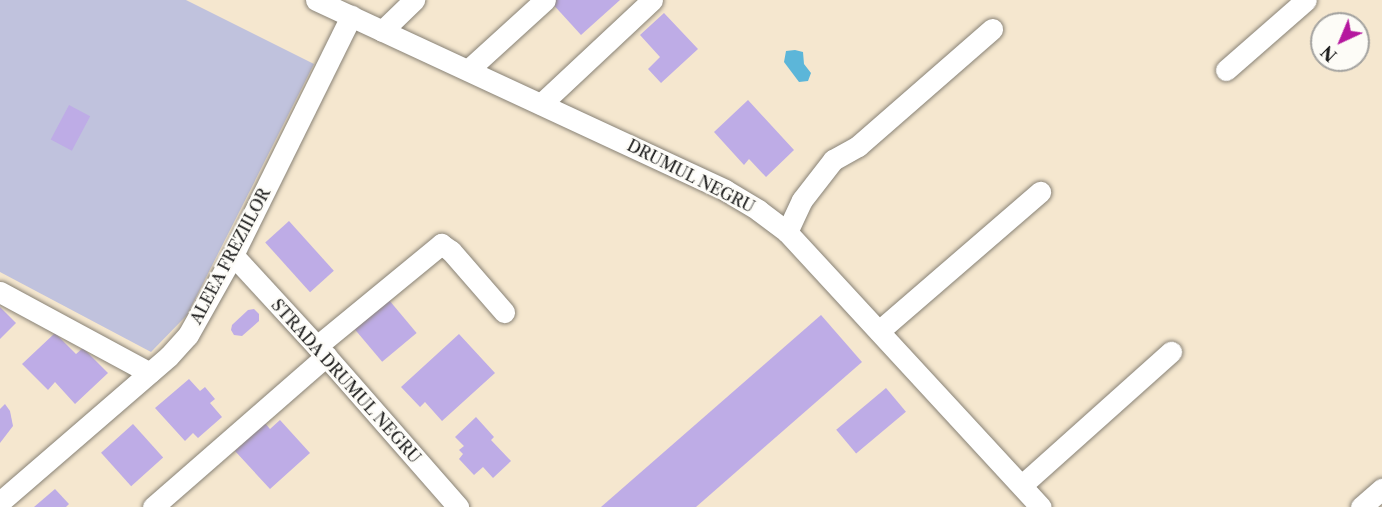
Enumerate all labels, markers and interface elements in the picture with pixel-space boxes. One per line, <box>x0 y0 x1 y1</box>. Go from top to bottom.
north arrow <box>1310 12 1370 72</box>
text: N <box>1317 41 1341 66</box>
street label: DRUMUL NEGRU <box>624 135 758 217</box>
street label: ALEEA FREZIILOR <box>186 184 274 328</box>
street label: STRADA DRUMUL NEGRU <box>267 295 425 467</box>

